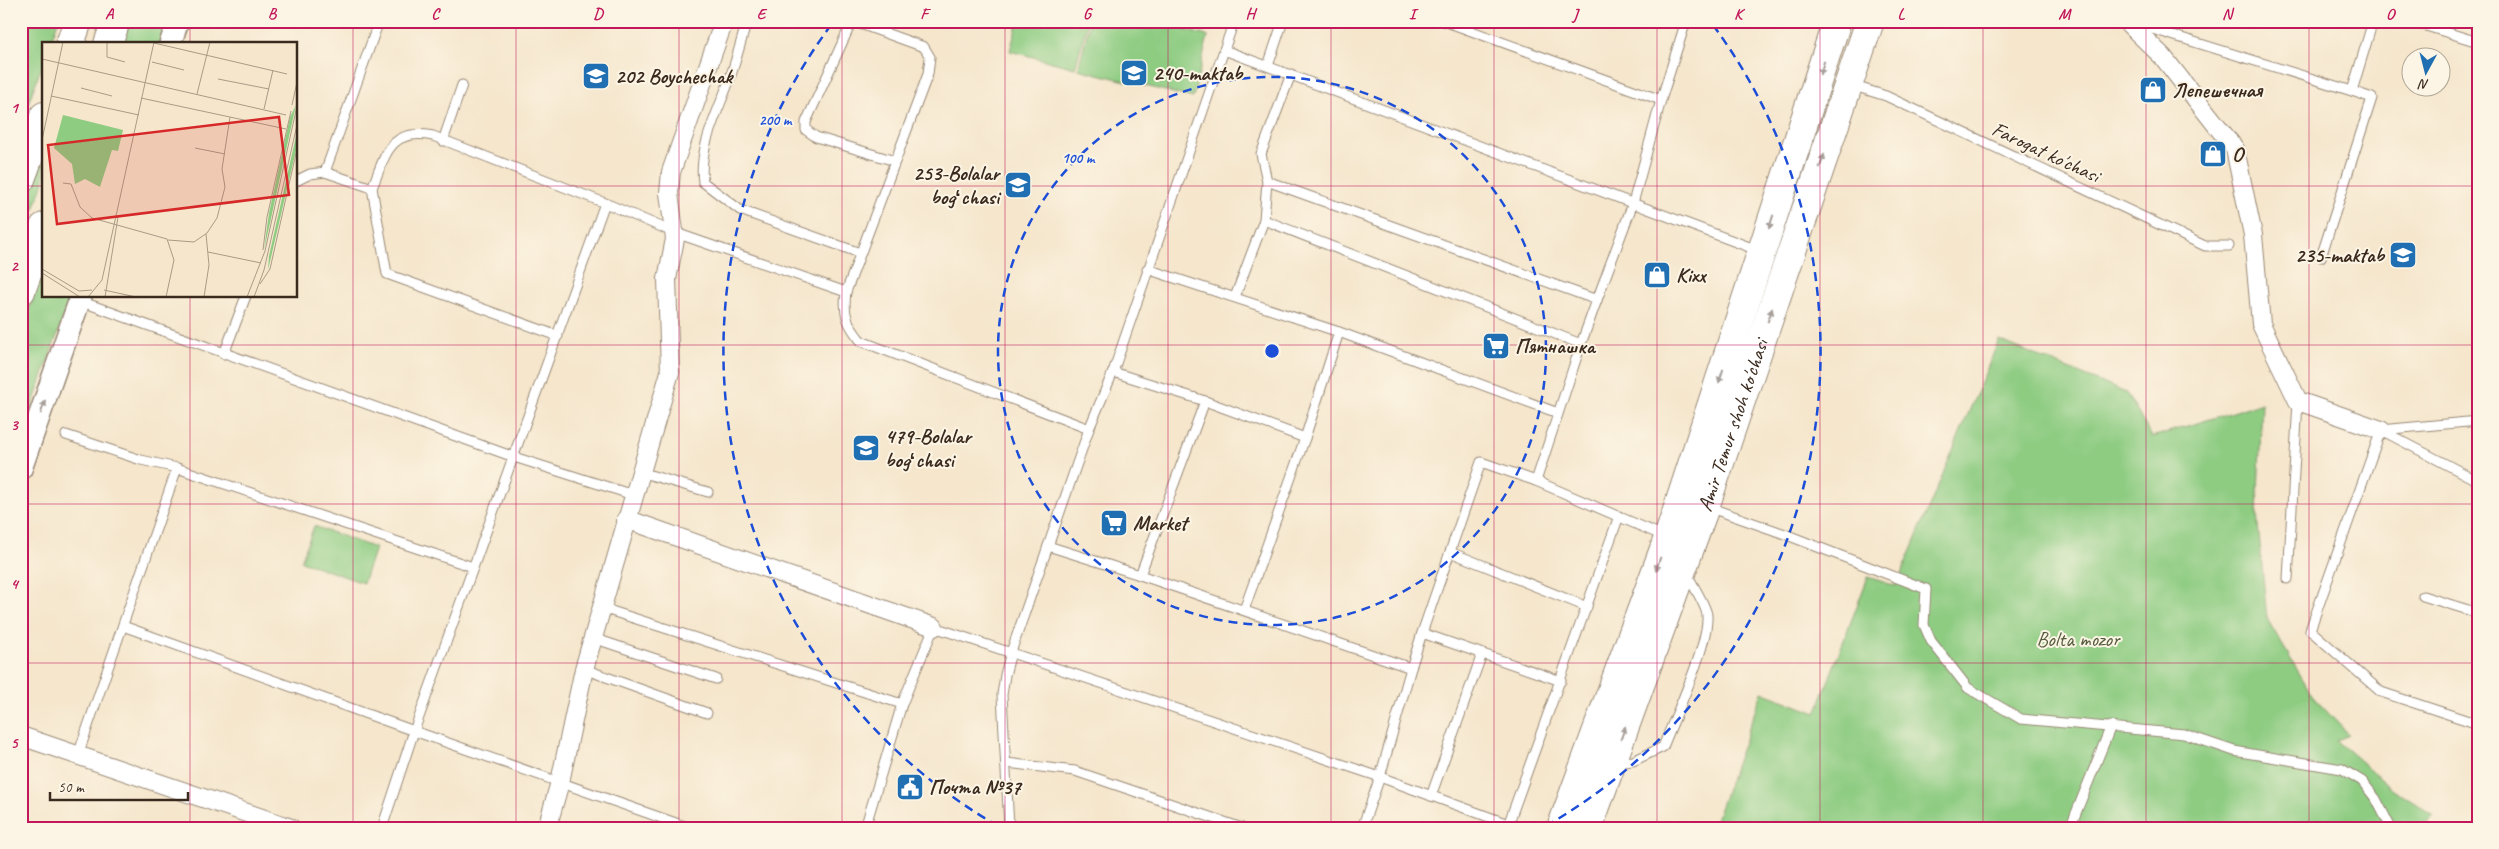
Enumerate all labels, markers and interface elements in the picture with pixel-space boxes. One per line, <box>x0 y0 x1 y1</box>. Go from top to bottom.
text: A <box>105 4 115 24</box>
text: B <box>268 4 278 24</box>
text: C <box>431 4 441 24</box>
text: D <box>593 4 604 24</box>
text: E <box>757 4 768 24</box>
text: F <box>920 4 931 24</box>
text: G <box>1083 4 1093 24</box>
text: H <box>1245 4 1257 24</box>
text: I <box>1409 4 1419 24</box>
text: J <box>1571 4 1580 24</box>
text: K <box>1734 4 1746 24</box>
text: L <box>1898 4 1906 24</box>
text: M <box>2058 4 2072 24</box>
text: N <box>2222 4 2235 24</box>
text: O <box>2386 4 2396 24</box>
inset map <box>42 42 298 298</box>
north arrow <box>2402 48 2452 98</box>
school or university icon: 240-maktab <box>1119 58 1149 88</box>
place label: 240-maktab <box>1153 60 1244 86</box>
one-way arrow <box>1818 60 1825 75</box>
school or university icon: 202 Boychechak <box>581 61 611 91</box>
place label: 202 Boychechak <box>615 63 734 89</box>
shop icon: Лепешечная <box>2138 75 2168 105</box>
text: N <box>2417 75 2430 93</box>
place label: Лепешечная <box>2172 77 2264 103</box>
text: 1 <box>10 98 19 118</box>
text: 200 m <box>759 111 793 130</box>
street label: Farogat ko'chasi <box>1988 116 2107 190</box>
shop icon: О <box>2198 139 2228 169</box>
place label: О <box>2232 141 2246 167</box>
text: 100 m <box>1062 149 1096 168</box>
one-way arrow <box>1819 154 1826 169</box>
place label: 253-Bolalar bogʻchasi <box>913 160 1002 210</box>
school or university icon: 253-Bolalar bogʻchasi <box>1003 170 1033 200</box>
one-way arrow <box>1767 215 1775 230</box>
school or university icon: 235-maktab <box>2388 240 2418 270</box>
place label: 235-maktab <box>2295 242 2386 268</box>
text: 2 <box>10 256 19 276</box>
shop icon: Kixx <box>1642 260 1672 290</box>
place label: Kixx <box>1676 262 1707 288</box>
one-way arrow <box>1767 308 1774 323</box>
supermarket icon: Пятнашка <box>1481 331 1511 361</box>
place label: Пятнашка <box>1515 333 1597 359</box>
street label: Amir Temur shoh ko'chasi <box>1691 333 1775 515</box>
centre of rings <box>1263 342 1281 360</box>
one-way arrow <box>1717 369 1724 384</box>
one-way arrow <box>40 399 48 414</box>
text: 3 <box>10 415 19 435</box>
place label: 479-Bolalar bogʻchasi <box>885 423 973 473</box>
school or university icon: 479-Bolalar bogʻchasi <box>851 433 881 463</box>
supermarket icon: Market <box>1099 508 1129 538</box>
place label: Market <box>1133 510 1190 536</box>
one-way arrow <box>1654 557 1662 572</box>
text: 4 <box>10 574 19 594</box>
park label: Bolta mozor <box>2036 626 2121 652</box>
one-way arrow <box>1620 725 1627 740</box>
text: 5 <box>11 733 20 753</box>
scale bar <box>50 769 188 801</box>
public building icon: Почта №37 <box>895 772 925 802</box>
place label: Почта №37 <box>929 774 1023 800</box>
text: 50 m <box>58 778 85 797</box>

